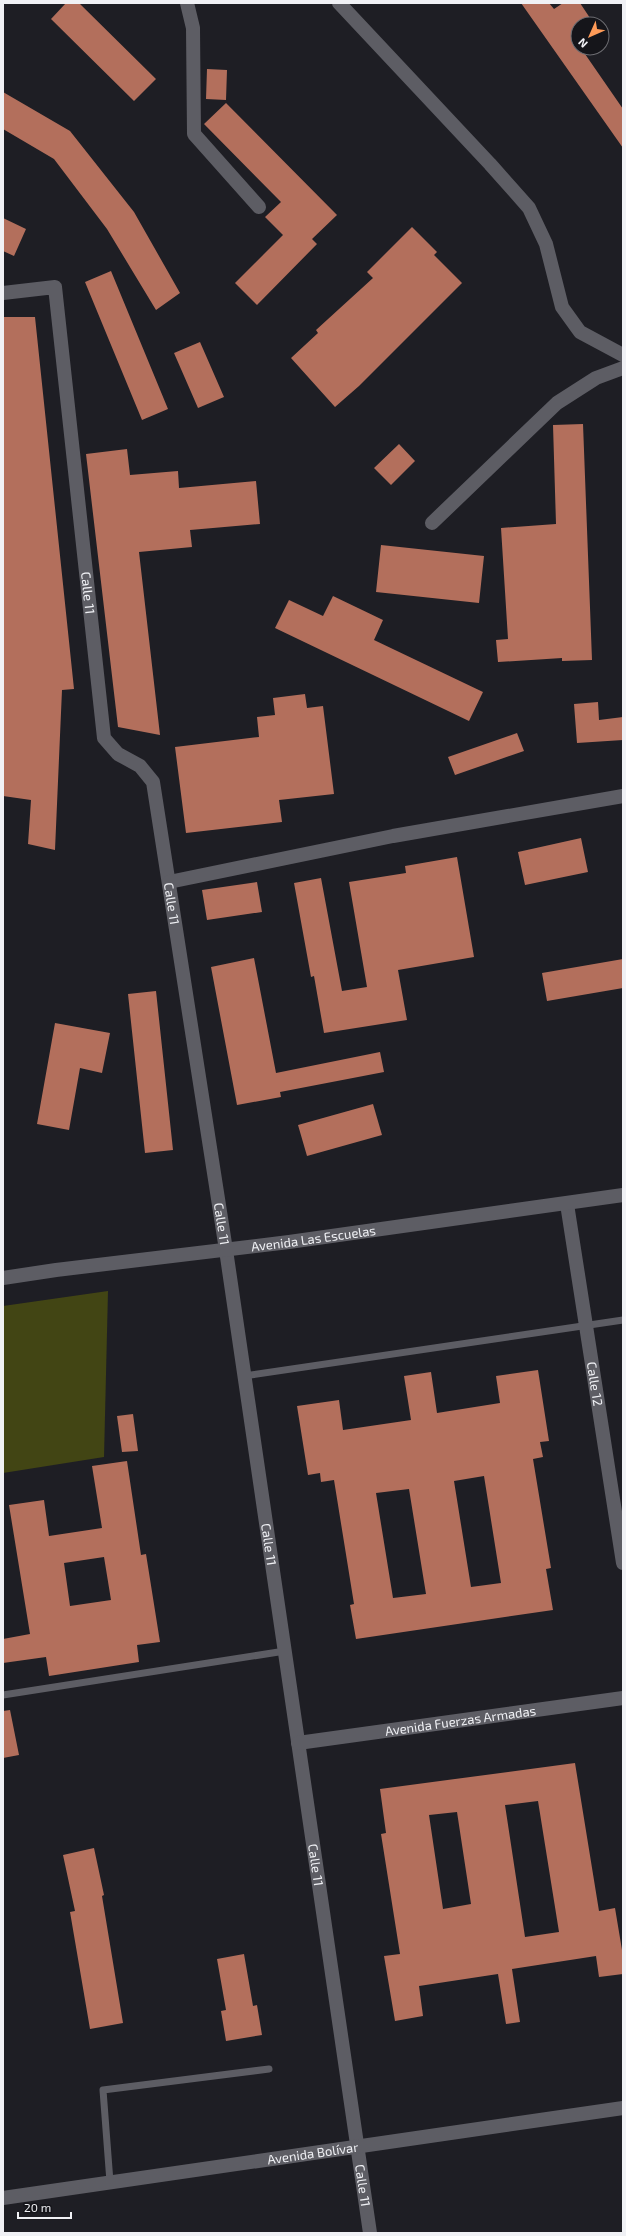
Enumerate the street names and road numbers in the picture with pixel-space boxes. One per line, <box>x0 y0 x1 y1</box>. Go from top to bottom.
street label: Calle 11 <box>78 571 98 615</box>
street label: Calle 11 <box>161 881 183 926</box>
street label: Calle 11 <box>211 1201 233 1246</box>
street label: Avenida Las Escuelas <box>250 1222 377 1254</box>
street label: Calle 12 <box>584 1361 606 1407</box>
street label: Calle 11 <box>258 1522 280 1566</box>
street label: Avenida Fuerzas Armadas <box>384 1702 537 1739</box>
street label: Calle 11 <box>305 1843 327 1887</box>
street label: Avenida Bolívar <box>266 2139 359 2168</box>
street label: Calle 11 <box>352 2163 374 2208</box>

